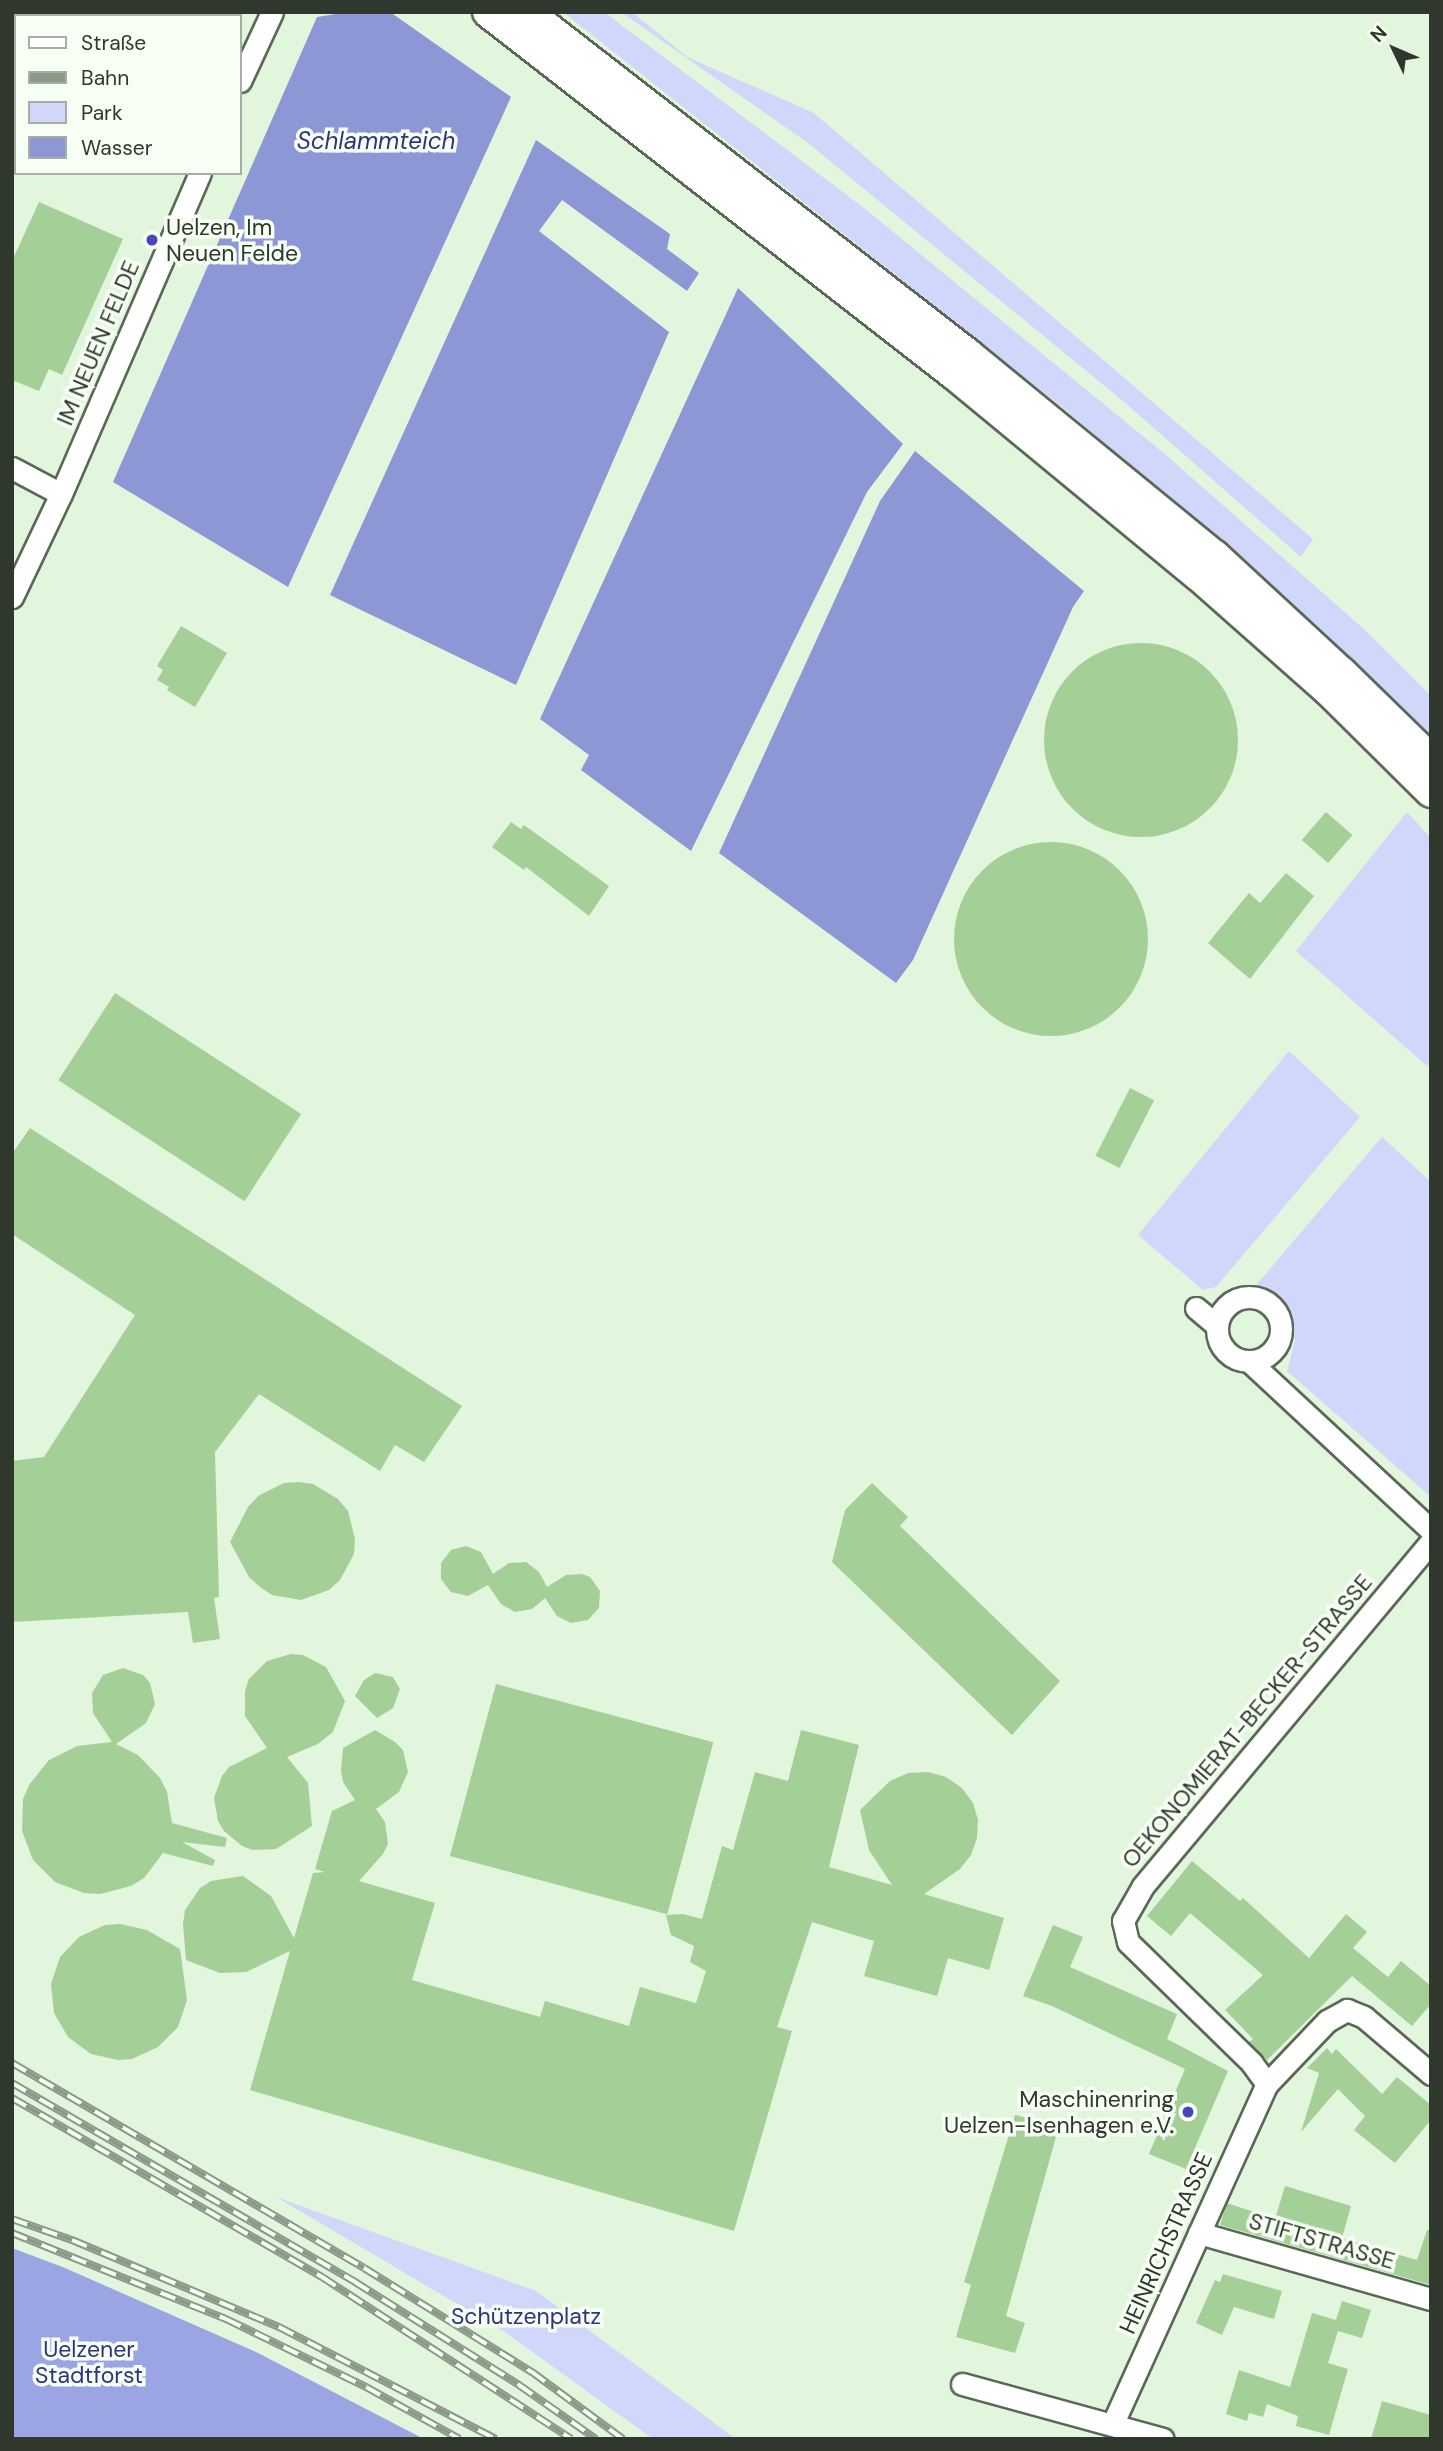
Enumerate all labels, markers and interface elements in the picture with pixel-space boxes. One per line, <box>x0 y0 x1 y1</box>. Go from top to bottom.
legend <box>14 14 242 175</box>
north arrow <box>1359 14 1429 84</box>
text: N <box>1365 20 1392 48</box>
text: Straße <box>81 29 146 57</box>
text: Bahn <box>81 64 129 92</box>
text: Park <box>81 99 122 127</box>
water label: Schlammteich <box>297 127 455 155</box>
text: Wasser <box>81 134 153 162</box>
place label: Uelzen, Im Neuen Felde <box>166 213 298 267</box>
marker: Uelzen, Im Neuen Felde <box>144 232 160 248</box>
street label: IM NEUEN FELDE <box>51 257 145 429</box>
street label: OEKONOMIERAT-BECKER-STRASSE <box>1116 1569 1378 1873</box>
place label: Maschinenring Uelzen-Isenhagen e.V. <box>944 2085 1174 2139</box>
marker: Maschinenring Uelzen-Isenhagen e.V. <box>1180 2104 1196 2120</box>
street label: HEINRICHSTRASSE <box>1114 2148 1218 2338</box>
street label: STIFTSTRASSE <box>1246 2207 1398 2275</box>
park label: Schützenplatz <box>451 2302 601 2330</box>
park label: Uelzener Stadtforst <box>35 2335 143 2389</box>

